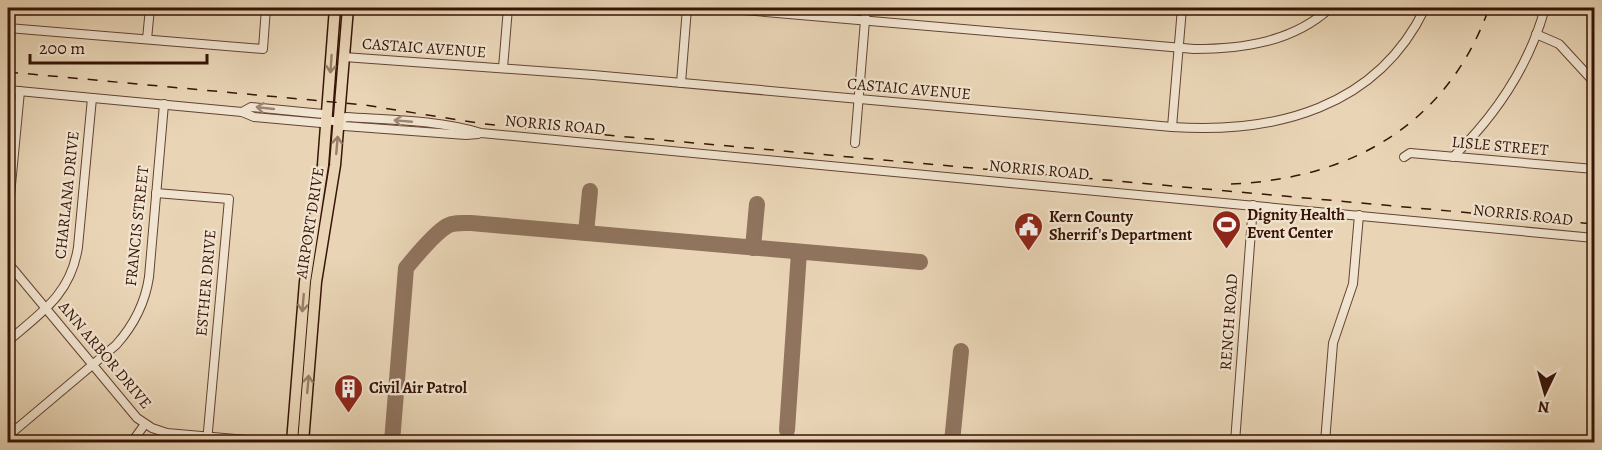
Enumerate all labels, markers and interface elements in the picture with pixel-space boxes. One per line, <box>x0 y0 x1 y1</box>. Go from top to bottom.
scale bar <box>30 27 207 65</box>
street label: CASTAIC AVENUE <box>361 33 487 63</box>
text: 200 m <box>39 36 85 60</box>
one-way arrow <box>325 53 336 73</box>
street label: CASTAIC AVENUE <box>846 73 972 105</box>
one-way arrow <box>255 102 275 113</box>
street label: NORRIS ROAD <box>504 110 606 140</box>
one-way arrow <box>393 115 413 126</box>
street label: CHARLANA DRIVE <box>49 130 85 260</box>
street label: LISLE STREET <box>1451 131 1550 161</box>
one-way arrow <box>331 135 342 155</box>
street label: NORRIS ROAD <box>988 155 1090 185</box>
street label: FRANCIS STREET <box>120 164 154 287</box>
street label: AIRPORT DRIVE <box>290 166 330 281</box>
street label: NORRIS ROAD <box>1472 199 1574 231</box>
place label: Dignity Health Event Center <box>1247 204 1345 244</box>
place label: Kern County Sherrif's Department <box>1049 206 1193 246</box>
sports icon: Dignity Health Event Center <box>1210 208 1242 250</box>
public building icon: Kern County Sherrif's Department <box>1012 210 1044 252</box>
street label: ESTHER DRIVE <box>190 229 222 337</box>
street label: RENCH ROAD <box>1215 273 1243 371</box>
one-way arrow <box>297 293 308 312</box>
street label: ANN ARBOR DRIVE <box>53 296 157 413</box>
north arrow <box>1515 363 1575 423</box>
building icon: Civil Air Patrol <box>332 372 364 414</box>
one-way arrow <box>303 375 314 395</box>
place label: Civil Air Patrol <box>369 377 468 399</box>
text: N <box>1537 395 1551 418</box>

